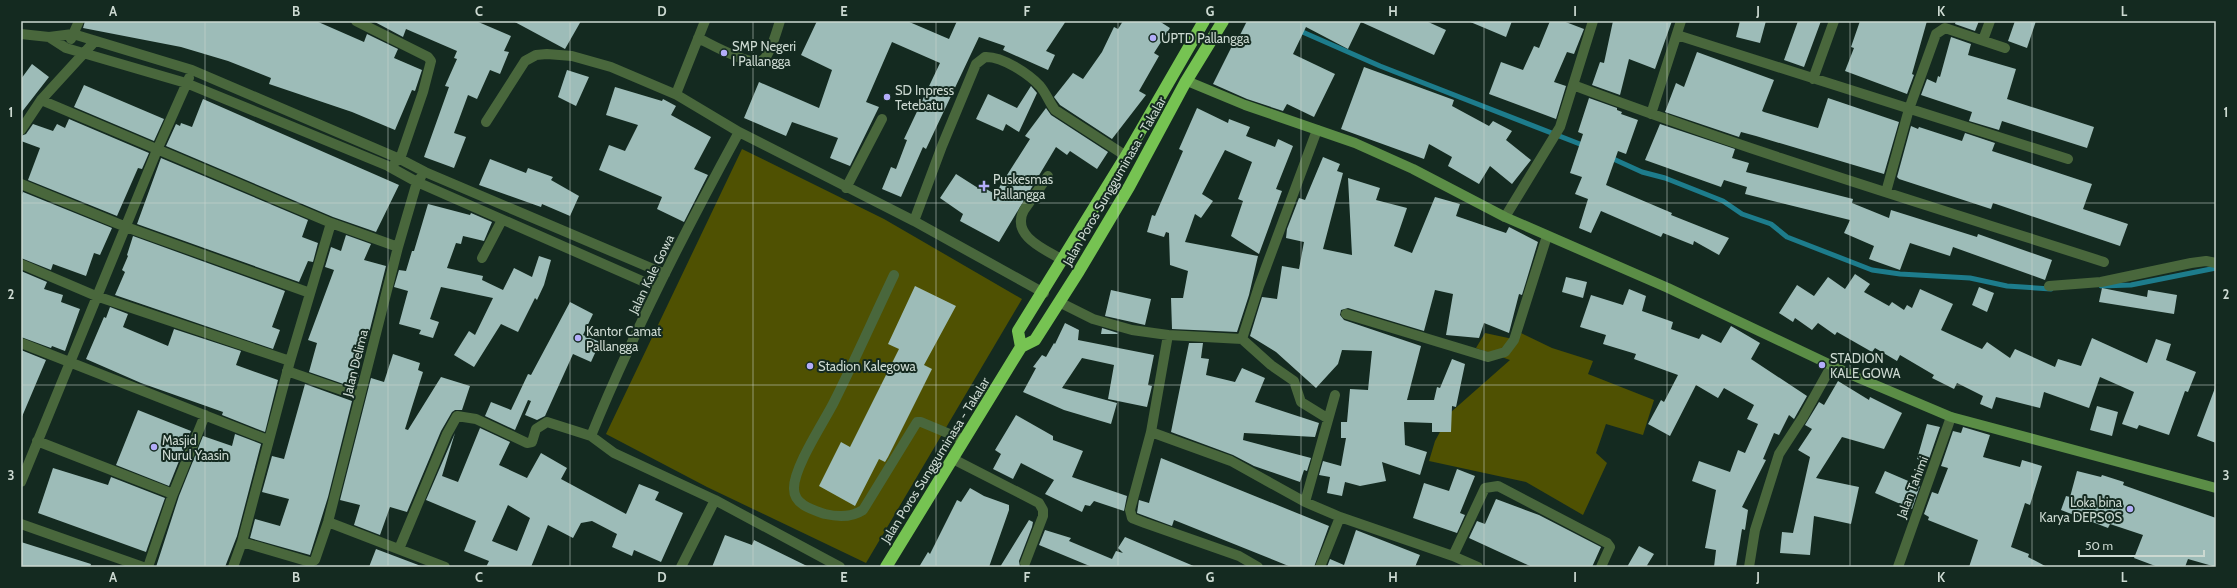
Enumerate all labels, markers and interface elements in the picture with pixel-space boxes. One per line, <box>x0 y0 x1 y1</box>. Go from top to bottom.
text: A <box>109 3 118 19</box>
text: B <box>292 3 300 19</box>
text: C <box>475 3 483 19</box>
text: D <box>657 3 667 19</box>
text: E <box>840 3 848 19</box>
text: F <box>1024 3 1031 19</box>
text: G <box>1206 3 1215 19</box>
text: H <box>1388 3 1398 19</box>
text: I <box>1573 3 1577 19</box>
text: J <box>1755 3 1760 19</box>
text: K <box>1937 3 1946 19</box>
text: L <box>2121 3 2128 19</box>
place label: UPTD Pallangga <box>1161 30 1250 46</box>
marker: UPTD Pallangga <box>1148 33 1158 43</box>
place label: SMP Negeri I Pallangga <box>732 38 796 69</box>
marker: SMP Negeri I Pallangga <box>719 48 729 58</box>
place label: SD Inpress Tetebatu <box>895 82 955 113</box>
marker: SD Inpress Tetebatu <box>882 92 892 102</box>
street label: Jalan Poros Sungguminasa - Takalar <box>1058 93 1170 269</box>
text: 1 <box>9 104 13 120</box>
text: 1 <box>2224 104 2228 120</box>
place label: Puskesmas Pallangga <box>993 171 1054 202</box>
marker: Puskesmas Pallangga <box>978 180 990 192</box>
street label: Jalan Kale Gowa <box>624 231 677 317</box>
text: 2 <box>8 286 15 302</box>
text: 2 <box>2223 286 2230 302</box>
place label: Kantor Camat Pallangga <box>586 323 662 354</box>
street label: Jalan Delima <box>339 327 371 399</box>
marker: Kantor Camat Pallangga <box>573 333 583 343</box>
place label: STADION KALE GOWA <box>1830 350 1900 381</box>
place label: Stadion Kalegowa <box>818 358 917 374</box>
marker: STADION KALE GOWA <box>1817 360 1827 370</box>
marker: Stadion Kalegowa <box>805 361 815 371</box>
street label: Jalan Poros Sungguminasa - Takalar <box>877 373 993 547</box>
place label: Masjid Nurul Yaasin <box>162 432 229 463</box>
marker: Masjid Nurul Yaasin <box>149 442 159 452</box>
street label: Jalan Tahimi <box>1892 454 1931 521</box>
text: 3 <box>7 467 15 483</box>
text: 3 <box>2222 467 2230 483</box>
place label: Loka bina Karya DEPSOS <box>2039 494 2123 525</box>
marker: Loka bina Karya DEPSOS <box>2125 504 2135 514</box>
scale bar <box>2079 532 2204 558</box>
text: 50 m <box>2085 538 2113 553</box>
text: A <box>109 569 118 585</box>
text: B <box>292 569 300 585</box>
text: C <box>475 569 483 585</box>
text: D <box>657 569 667 585</box>
text: E <box>840 569 848 585</box>
text: F <box>1024 569 1031 585</box>
text: G <box>1206 569 1215 585</box>
text: H <box>1388 569 1398 585</box>
text: I <box>1573 569 1577 585</box>
text: J <box>1755 569 1760 585</box>
text: K <box>1937 569 1946 585</box>
text: L <box>2121 569 2128 585</box>

